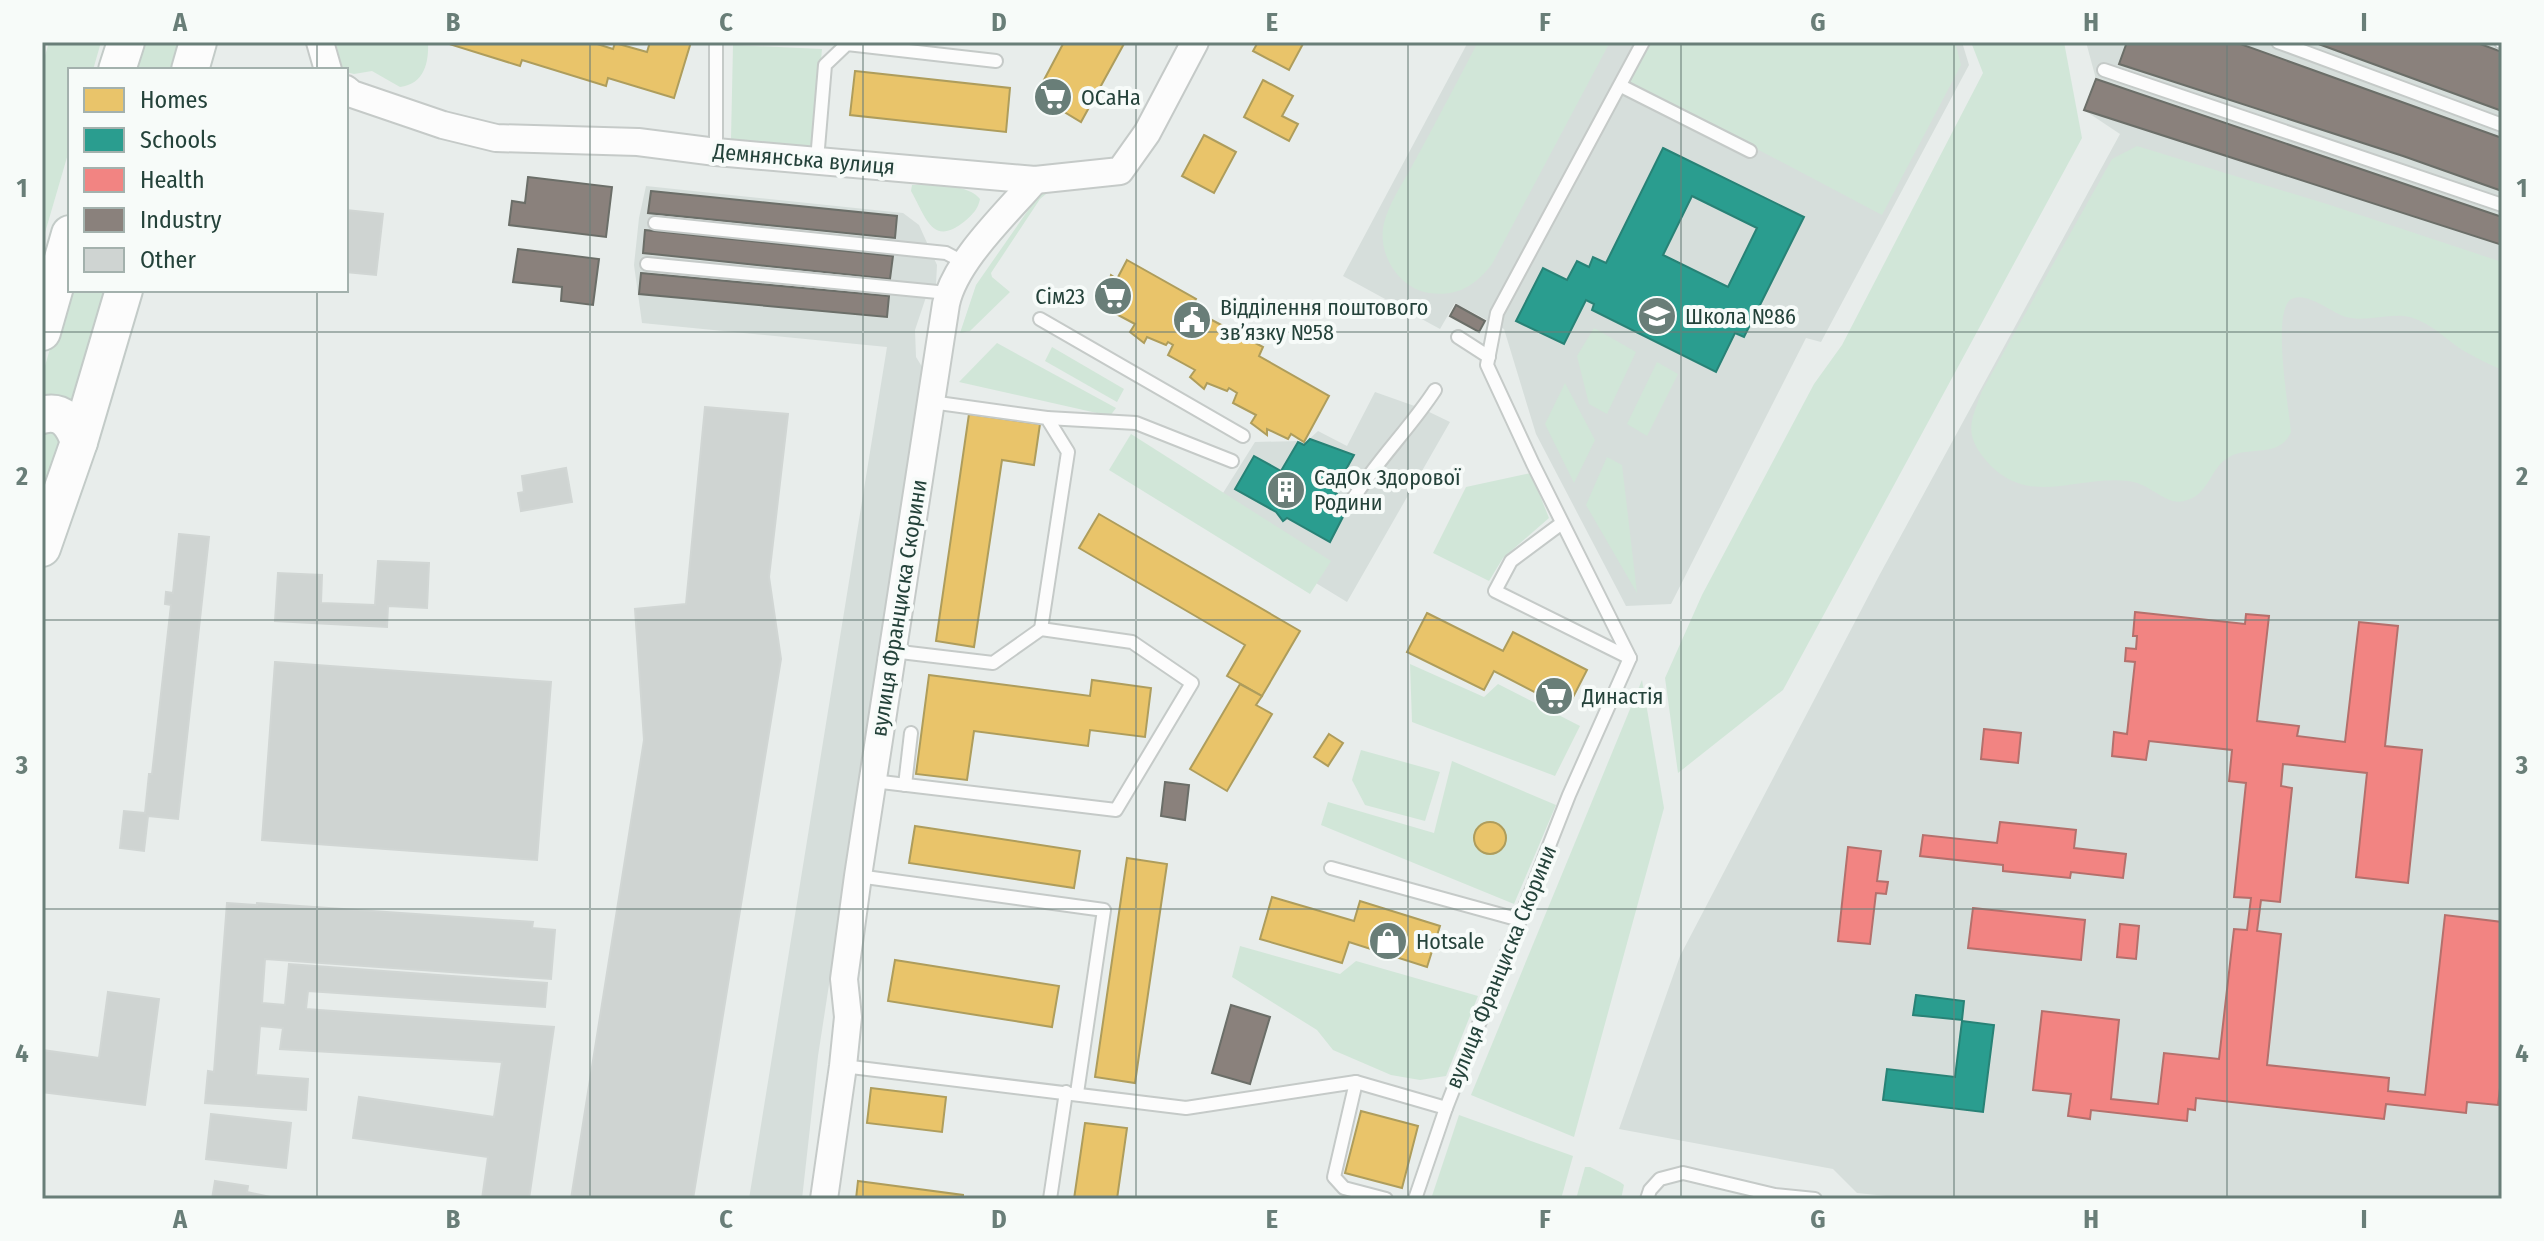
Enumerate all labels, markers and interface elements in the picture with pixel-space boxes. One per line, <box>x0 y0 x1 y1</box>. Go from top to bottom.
text: A <box>172 7 188 38</box>
text: B <box>446 7 461 38</box>
text: C <box>719 7 733 38</box>
text: D <box>991 7 1007 38</box>
text: E <box>1266 7 1278 38</box>
text: F <box>1539 7 1551 38</box>
text: G <box>1810 7 1826 38</box>
text: H <box>2083 7 2099 38</box>
text: I <box>2361 7 2368 38</box>
legend <box>68 68 348 292</box>
supermarket icon: ОСаНа <box>1032 76 1074 118</box>
place label: ОСаНа <box>1081 84 1141 111</box>
text: Homes <box>140 86 208 114</box>
text: Schools <box>140 126 217 154</box>
street label: Демнянська вулиця <box>711 138 896 180</box>
text: Health <box>140 166 205 194</box>
text: 1 <box>17 173 28 204</box>
text: 1 <box>2517 173 2528 204</box>
text: Industry <box>140 206 222 234</box>
text: Other <box>140 246 196 274</box>
supermarket icon: Сім23 <box>1092 275 1134 317</box>
place label: Сім23 <box>1035 283 1085 310</box>
place label: Відділення поштового зв’язку №58 <box>1220 294 1428 346</box>
school or university icon: Школа №86 <box>1636 295 1678 337</box>
public building icon: Відділення поштового зв’язку №58 <box>1171 299 1213 341</box>
place label: Школа №86 <box>1685 303 1796 330</box>
text: 2 <box>15 461 28 492</box>
text: 2 <box>2515 461 2528 492</box>
place label: СадОк Здорової Родини <box>1314 464 1461 516</box>
building icon: СадОк Здорової Родини <box>1265 469 1307 511</box>
street label: вулиця Франциска Скорини <box>865 478 933 738</box>
supermarket icon: Династія <box>1533 675 1575 717</box>
place label: Династія <box>1581 683 1663 710</box>
text: 3 <box>15 750 28 781</box>
text: 3 <box>2515 750 2528 781</box>
street label: вулиця Франциска Скорини <box>1440 841 1562 1093</box>
shop icon: Hotsale <box>1367 920 1409 962</box>
place label: Hotsale <box>1416 928 1484 955</box>
text: 4 <box>15 1038 29 1069</box>
text: 4 <box>2515 1038 2529 1069</box>
text: A <box>172 1204 188 1235</box>
text: B <box>446 1204 461 1235</box>
text: C <box>719 1204 733 1235</box>
text: D <box>991 1204 1007 1235</box>
text: E <box>1266 1204 1278 1235</box>
text: F <box>1539 1204 1551 1235</box>
text: G <box>1810 1204 1826 1235</box>
text: H <box>2083 1204 2099 1235</box>
text: I <box>2361 1204 2368 1235</box>

